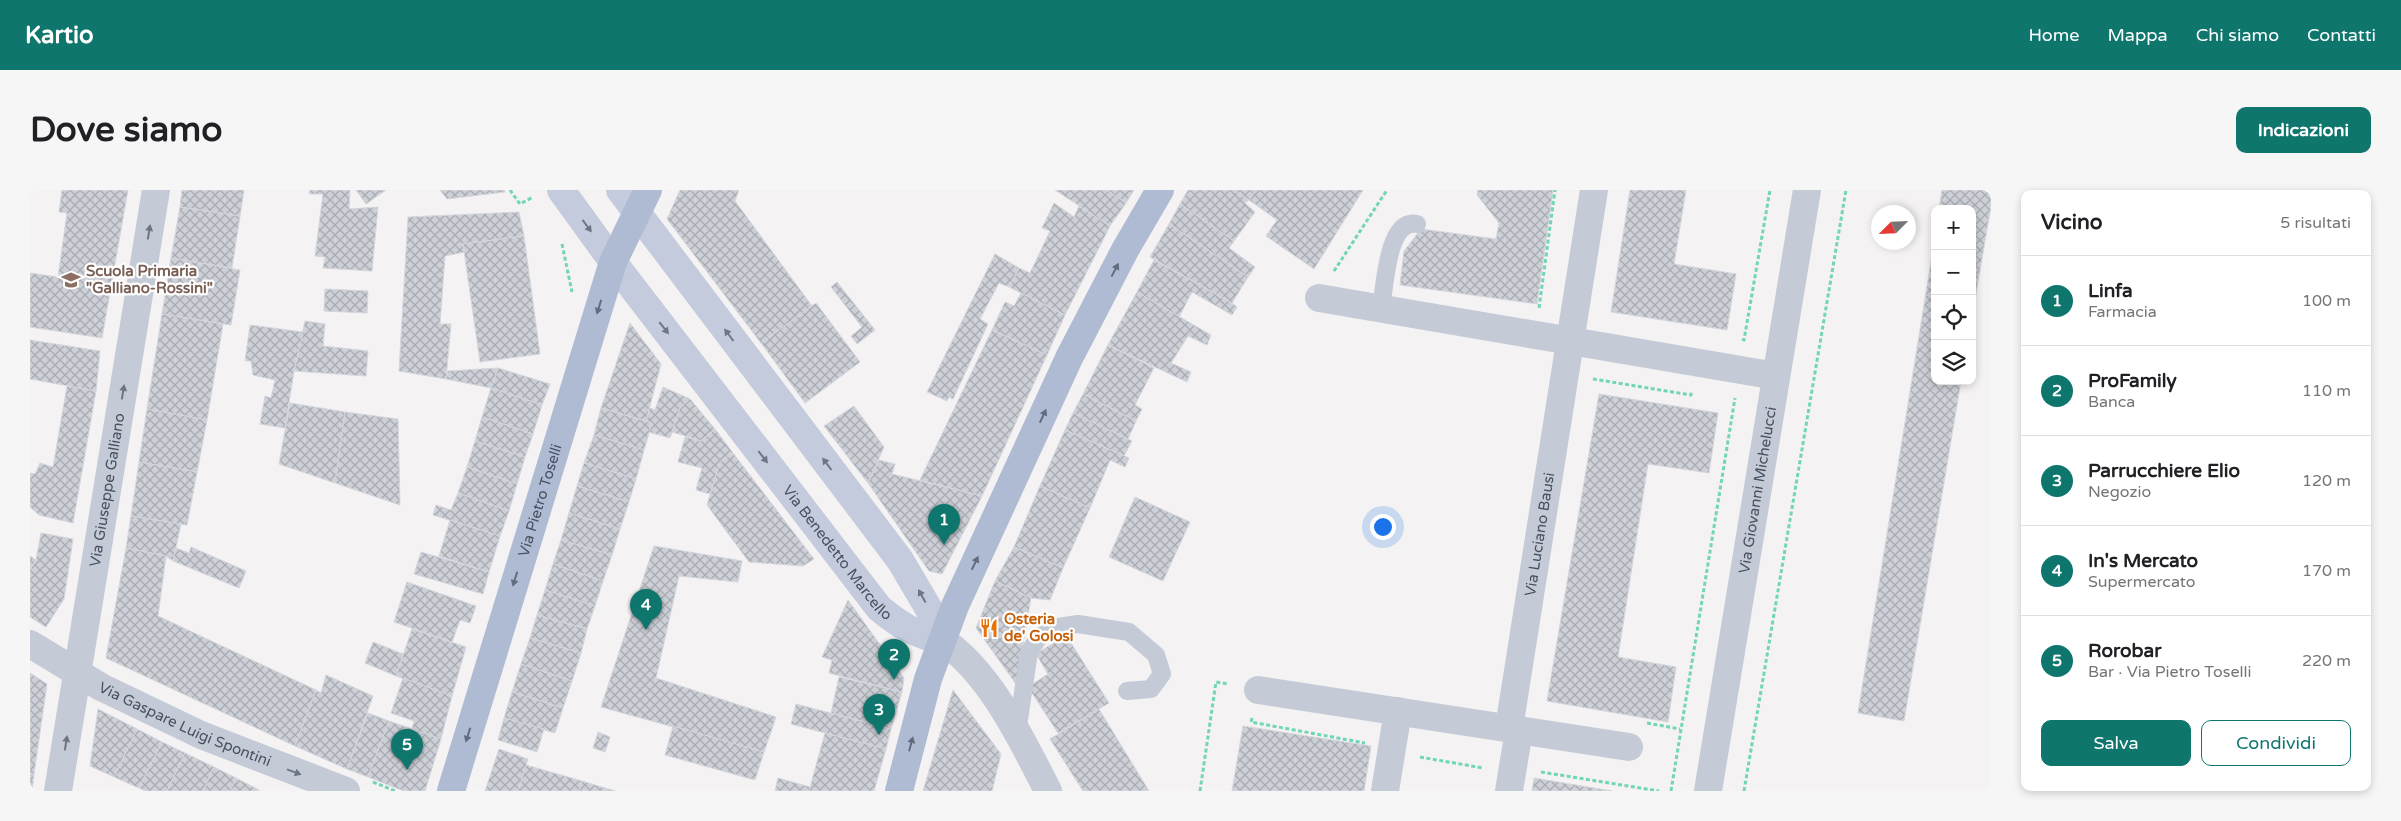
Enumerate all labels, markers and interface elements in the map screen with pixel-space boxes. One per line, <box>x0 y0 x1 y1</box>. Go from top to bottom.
text: Kartio <box>25 21 94 50</box>
text: Home <box>2028 24 2079 46</box>
text: Mappa <box>2107 24 2168 46</box>
text: Chi siamo <box>2196 24 2279 46</box>
text: Contatti <box>2307 24 2376 46</box>
button: Indicazioni <box>2236 107 2371 153</box>
text: Dove siamo <box>30 109 222 151</box>
north arrow <box>1871 205 1916 250</box>
map controls <box>1931 205 1976 385</box>
button: + <box>1931 205 1976 250</box>
text: Vicino <box>2041 210 2103 235</box>
text: 5 risultati <box>2280 213 2351 233</box>
one-way arrow <box>582 219 592 233</box>
one-way arrow <box>145 224 153 240</box>
button: − <box>1931 250 1976 295</box>
place label: Scuola Primaria "Galliano-Rossini" <box>86 262 213 297</box>
one-way arrow <box>1111 263 1119 277</box>
school or university icon: Scuola Primaria "Galliano-Rossini" <box>60 269 82 291</box>
text: Linfa <box>2088 280 2133 302</box>
text: 1 <box>2052 291 2062 311</box>
text: 100 m <box>2302 291 2351 311</box>
button: locate <box>1931 295 1976 340</box>
one-way arrow <box>595 299 602 314</box>
text: Farmacia <box>2088 302 2157 322</box>
one-way arrow <box>659 321 670 334</box>
one-way arrow <box>724 329 735 342</box>
button: layers <box>1931 340 1976 385</box>
text: ProFamily <box>2088 370 2177 392</box>
text: 2 <box>2052 381 2062 401</box>
text: 110 m <box>2302 381 2351 401</box>
one-way arrow <box>119 384 127 400</box>
text: Banca <box>2088 392 2135 412</box>
street label: Via Giovanni Michelucci <box>1735 405 1780 575</box>
one-way arrow <box>1039 409 1047 423</box>
street label: Via Giuseppe Galliano <box>86 412 128 568</box>
street label: Via Pietro Toselli <box>514 442 566 559</box>
one-way arrow <box>758 450 768 464</box>
one-way arrow <box>822 457 832 471</box>
text: Parrucchiere Elio <box>2088 460 2240 482</box>
street label: Via Luciano Bausi <box>1521 471 1558 598</box>
text: 3 <box>2052 471 2062 491</box>
text: 120 m <box>2302 471 2351 491</box>
street label: Via Benedetto Marcello <box>779 482 896 624</box>
text: Negozio <box>2088 482 2151 502</box>
pin: 1 <box>928 504 960 545</box>
your location <box>1370 514 1396 540</box>
text: In's Mercato <box>2088 550 2198 572</box>
one-way arrow <box>971 556 979 570</box>
text: 4 <box>2052 561 2062 581</box>
text: 170 m <box>2302 561 2351 581</box>
one-way arrow <box>511 572 519 587</box>
text: Supermercato <box>2088 572 2195 592</box>
pin: 4 <box>630 589 662 630</box>
one-way arrow <box>918 589 926 603</box>
place label: Osteria de' Golosi <box>1004 610 1073 645</box>
restaurant icon: Osteria de' Golosi <box>978 617 1000 639</box>
pin: 2 <box>878 639 910 680</box>
text: Rorobar <box>2088 640 2162 662</box>
text: 5 <box>2052 651 2062 671</box>
text: 220 m <box>2302 651 2351 671</box>
text: Bar · Via Pietro Toselli <box>2088 662 2251 682</box>
street label: Via Gaspare Luigi Spontini <box>96 678 274 770</box>
pin: 3 <box>863 694 895 735</box>
button: Salva <box>2041 720 2191 766</box>
button: Condividi <box>2201 720 2351 766</box>
one-way arrow <box>463 727 471 742</box>
pin: 5 <box>391 729 423 770</box>
one-way arrow <box>62 735 70 751</box>
one-way arrow <box>908 736 916 751</box>
one-way arrow <box>287 768 302 776</box>

